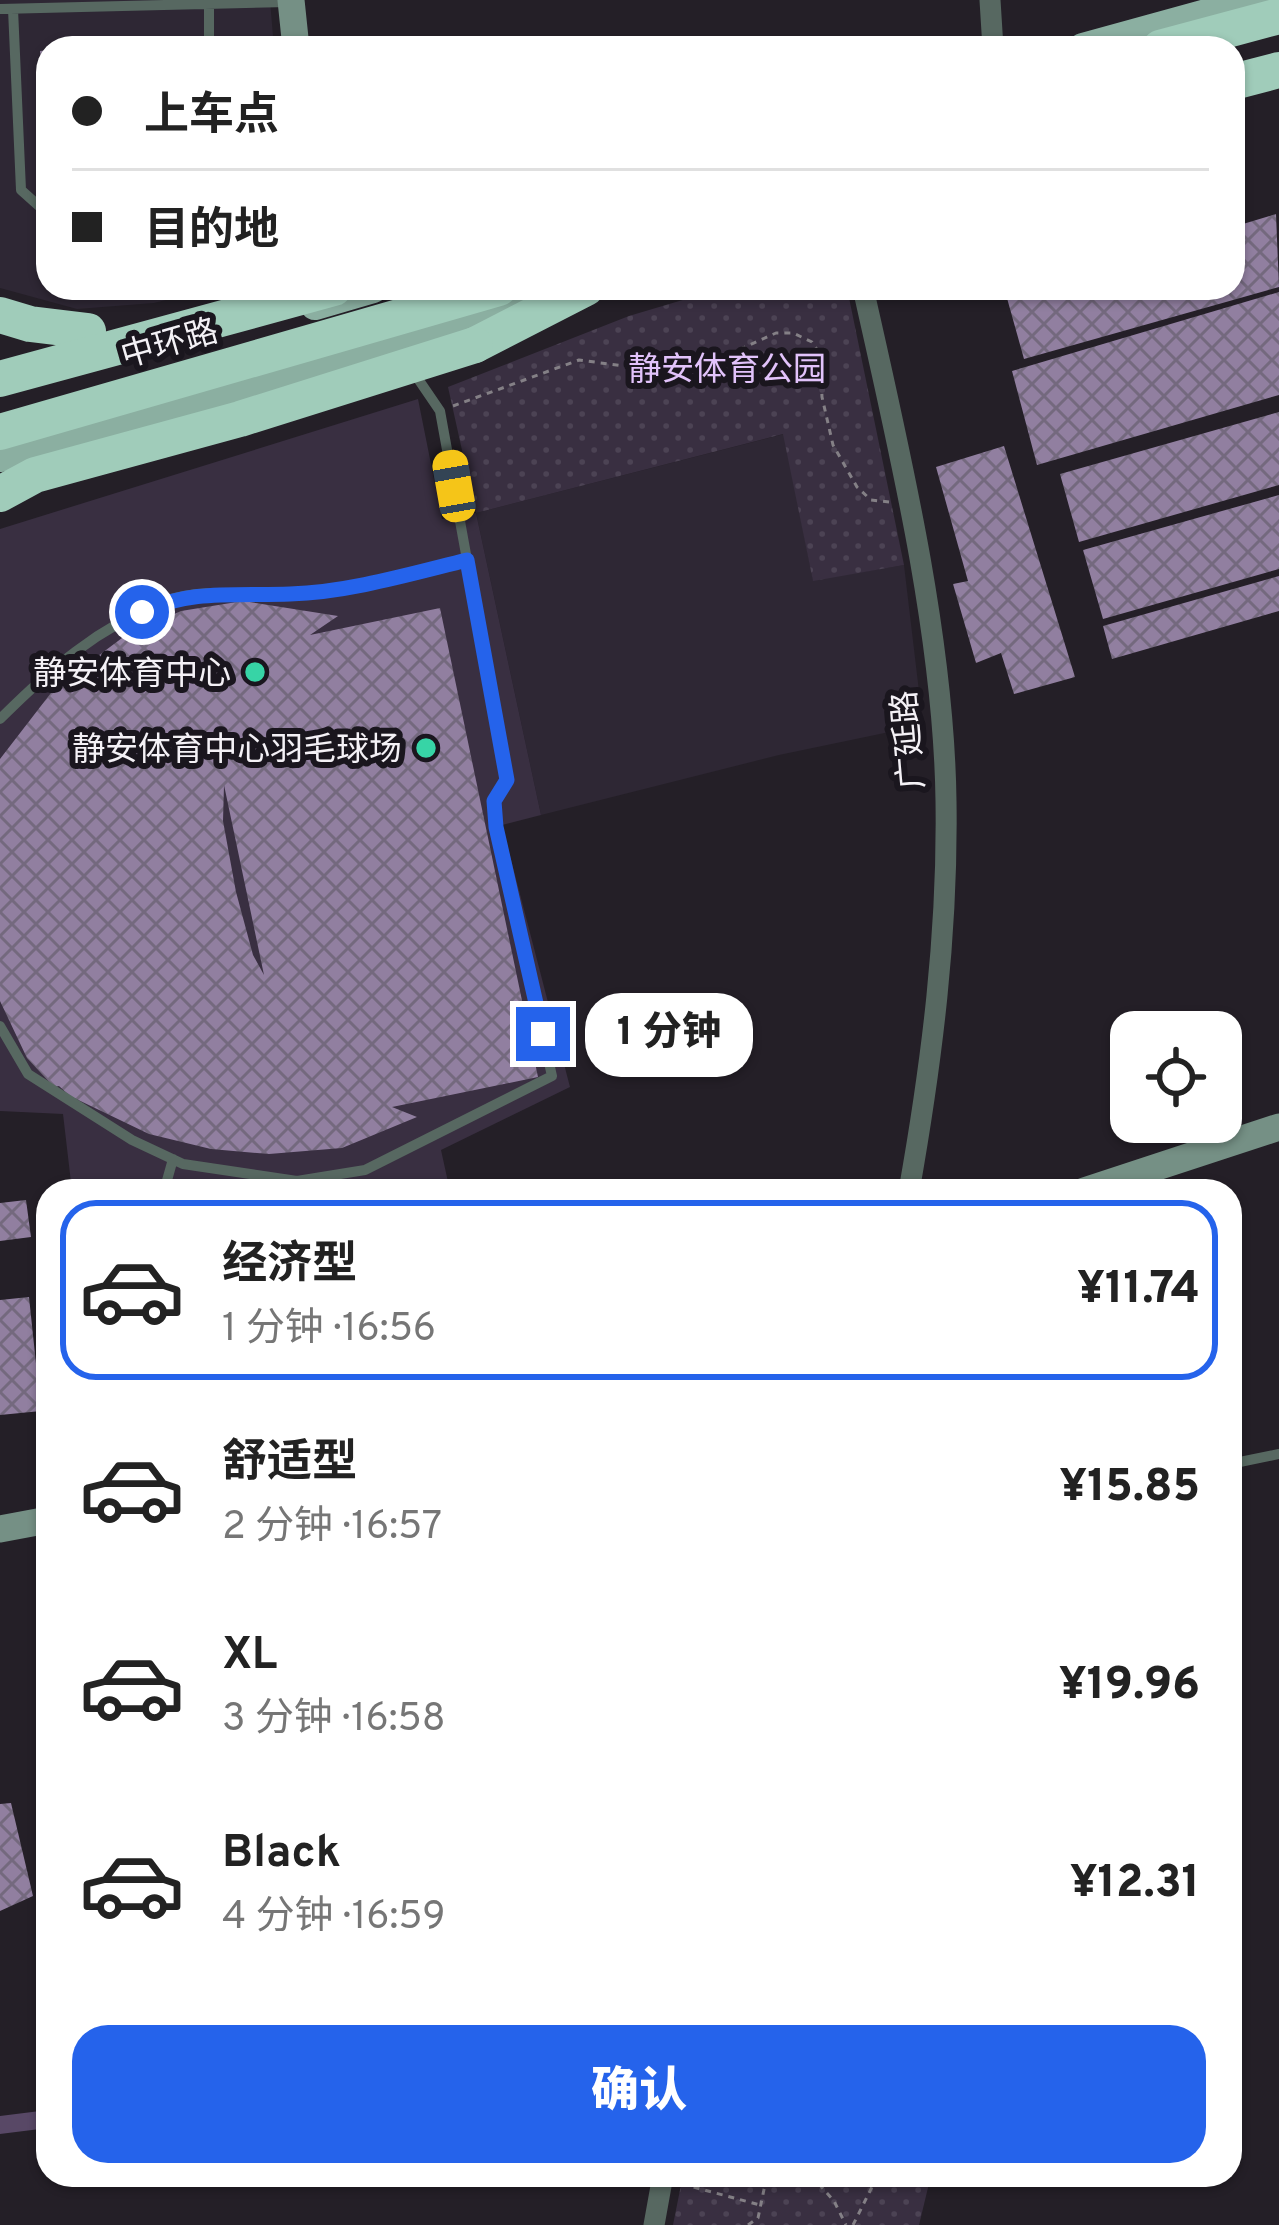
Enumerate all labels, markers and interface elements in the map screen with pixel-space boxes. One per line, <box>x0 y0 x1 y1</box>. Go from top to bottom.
text: 上车点 <box>144 89 279 146</box>
text: 目的地 <box>144 204 279 261</box>
street label: 中环路 <box>117 312 223 380</box>
park label: 静安体育公园 <box>628 351 826 393</box>
car <box>430 447 478 525</box>
route start <box>115 585 169 639</box>
place label: 静安体育中心 <box>33 655 231 697</box>
marker: 静安体育中心 <box>242 659 268 685</box>
street label: 广延路 <box>886 689 936 791</box>
place label: 静安体育中心羽毛球场 <box>72 731 402 773</box>
marker: 静安体育中心羽毛球场 <box>413 735 439 761</box>
callout: 1 分钟 <box>585 992 753 1076</box>
route end <box>516 1007 570 1061</box>
text: 1 分钟 <box>617 1010 721 1059</box>
map controls <box>1110 1011 1242 1143</box>
button: locate <box>1110 1011 1242 1143</box>
icon: car <box>78 1236 186 1344</box>
text: 经济型 <box>222 1238 357 1295</box>
text: ¥11.74 <box>1077 1262 1200 1319</box>
text: 1 分钟 · 16:56 <box>222 1306 436 1355</box>
icon: car <box>78 1434 186 1542</box>
text: 舒适型 <box>222 1436 357 1493</box>
text: ¥15.85 <box>1059 1460 1200 1517</box>
text: 2 分钟 · 16:57 <box>222 1504 442 1553</box>
text: XL <box>222 1628 277 1685</box>
icon: car <box>78 1632 186 1740</box>
text: ¥19.96 <box>1059 1658 1200 1715</box>
text: 3 分钟 · 16:58 <box>222 1696 446 1745</box>
text: Black <box>222 1826 341 1883</box>
icon: car <box>78 1830 186 1938</box>
text: ¥12.31 <box>1070 1856 1200 1913</box>
text: 4 分钟 · 16:59 <box>222 1894 445 1943</box>
button: 确认 <box>72 2025 1206 2163</box>

